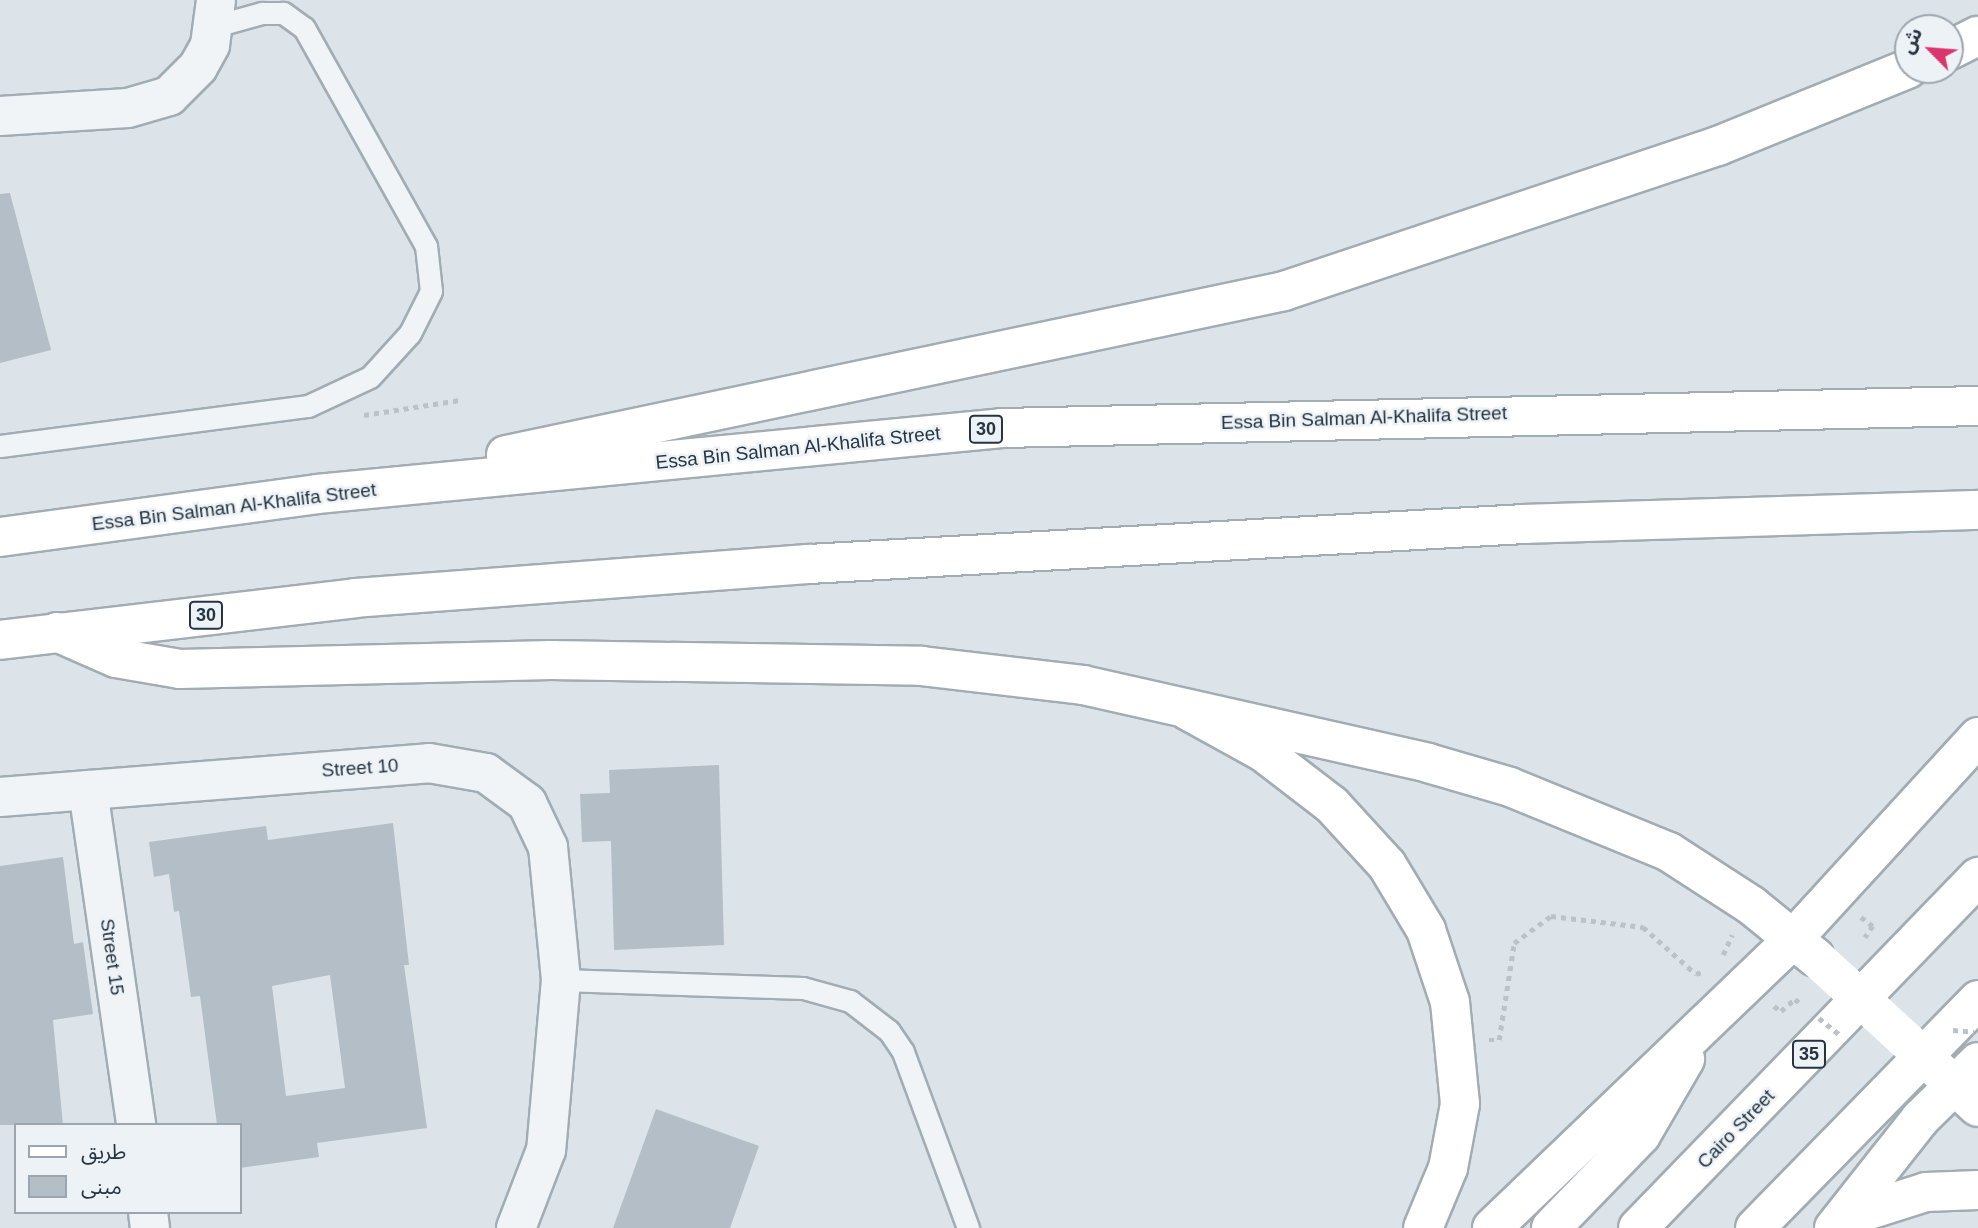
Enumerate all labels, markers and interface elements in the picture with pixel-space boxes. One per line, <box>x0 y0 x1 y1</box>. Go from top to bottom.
north arrow <box>1894 14 1964 84</box>
text: ش <box>1896 25 1926 57</box>
street label: Essa Bin Salman Al-Khalifa Street <box>1220 402 1508 434</box>
road number: 30 <box>968 414 1004 444</box>
street label: Essa Bin Salman Al-Khalifa Street <box>654 422 942 474</box>
street label: Essa Bin Salman Al-Khalifa Street <box>90 478 378 536</box>
road number: 30 <box>188 600 224 630</box>
street label: Street 10 <box>321 754 399 782</box>
street label: Street 15 <box>95 917 129 997</box>
road number: 35 <box>1792 1040 1826 1069</box>
street label: Cairo Street <box>1693 1085 1779 1173</box>
legend <box>14 1123 242 1214</box>
text: طريق <box>81 1140 126 1163</box>
text: مبنى <box>81 1175 122 1198</box>

